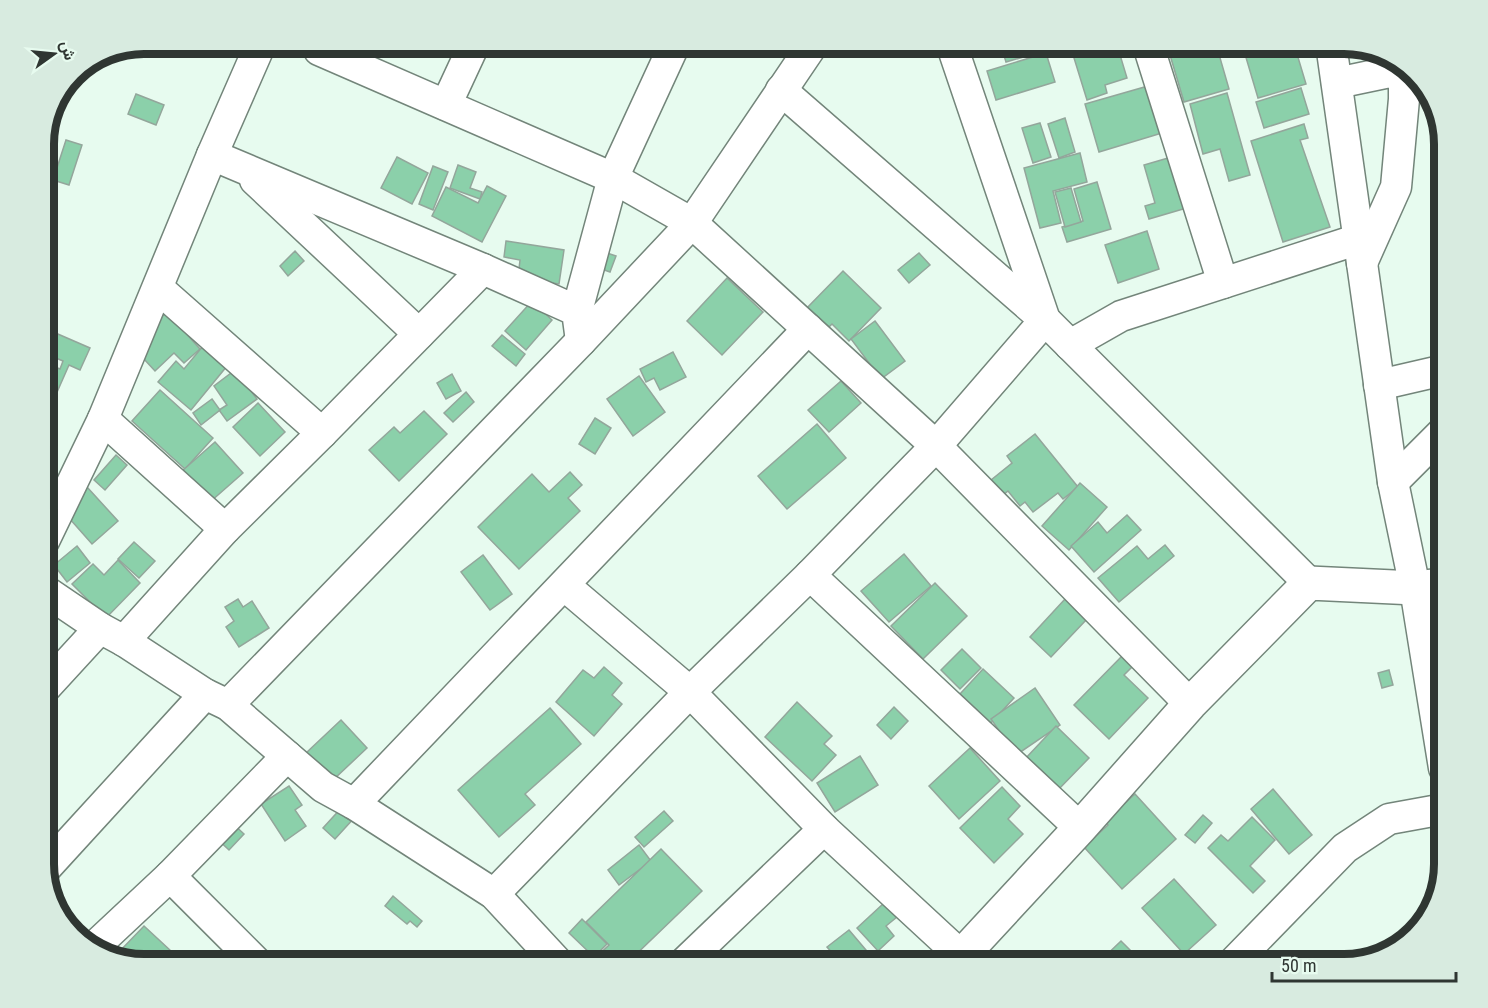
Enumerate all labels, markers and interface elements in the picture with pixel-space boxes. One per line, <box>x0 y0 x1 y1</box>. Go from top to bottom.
north arrow <box>24 24 84 84</box>
text: ش <box>56 38 80 62</box>
scale bar <box>1272 945 1456 983</box>
text: 50 m <box>1281 955 1316 976</box>

